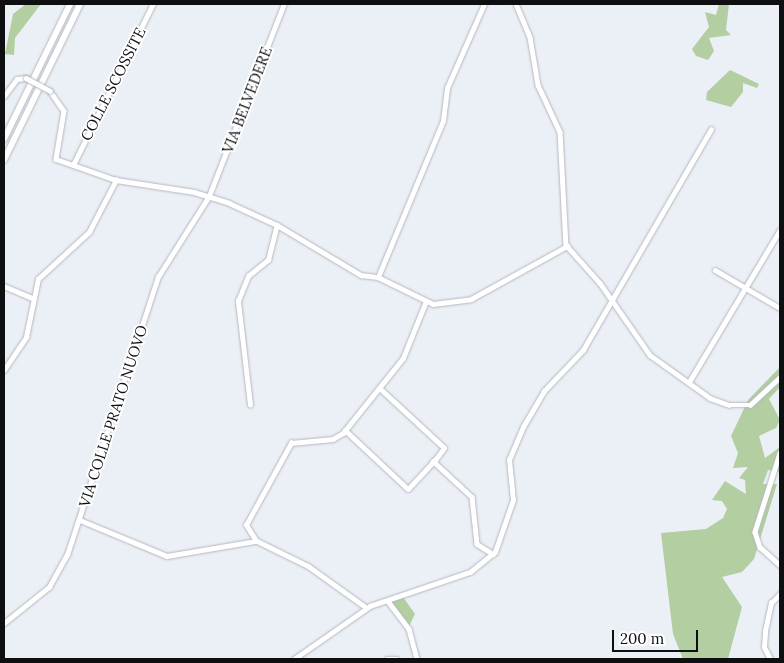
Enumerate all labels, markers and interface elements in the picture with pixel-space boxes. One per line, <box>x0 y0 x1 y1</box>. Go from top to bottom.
street label: COLLE SCOSSITE <box>77 24 149 144</box>
street label: VIA BELVEDERE <box>218 44 276 156</box>
street label: VIA COLLE PRATO NUOVO <box>75 323 151 509</box>
scale bar <box>614 620 700 652</box>
text: 200 m <box>620 629 664 648</box>

